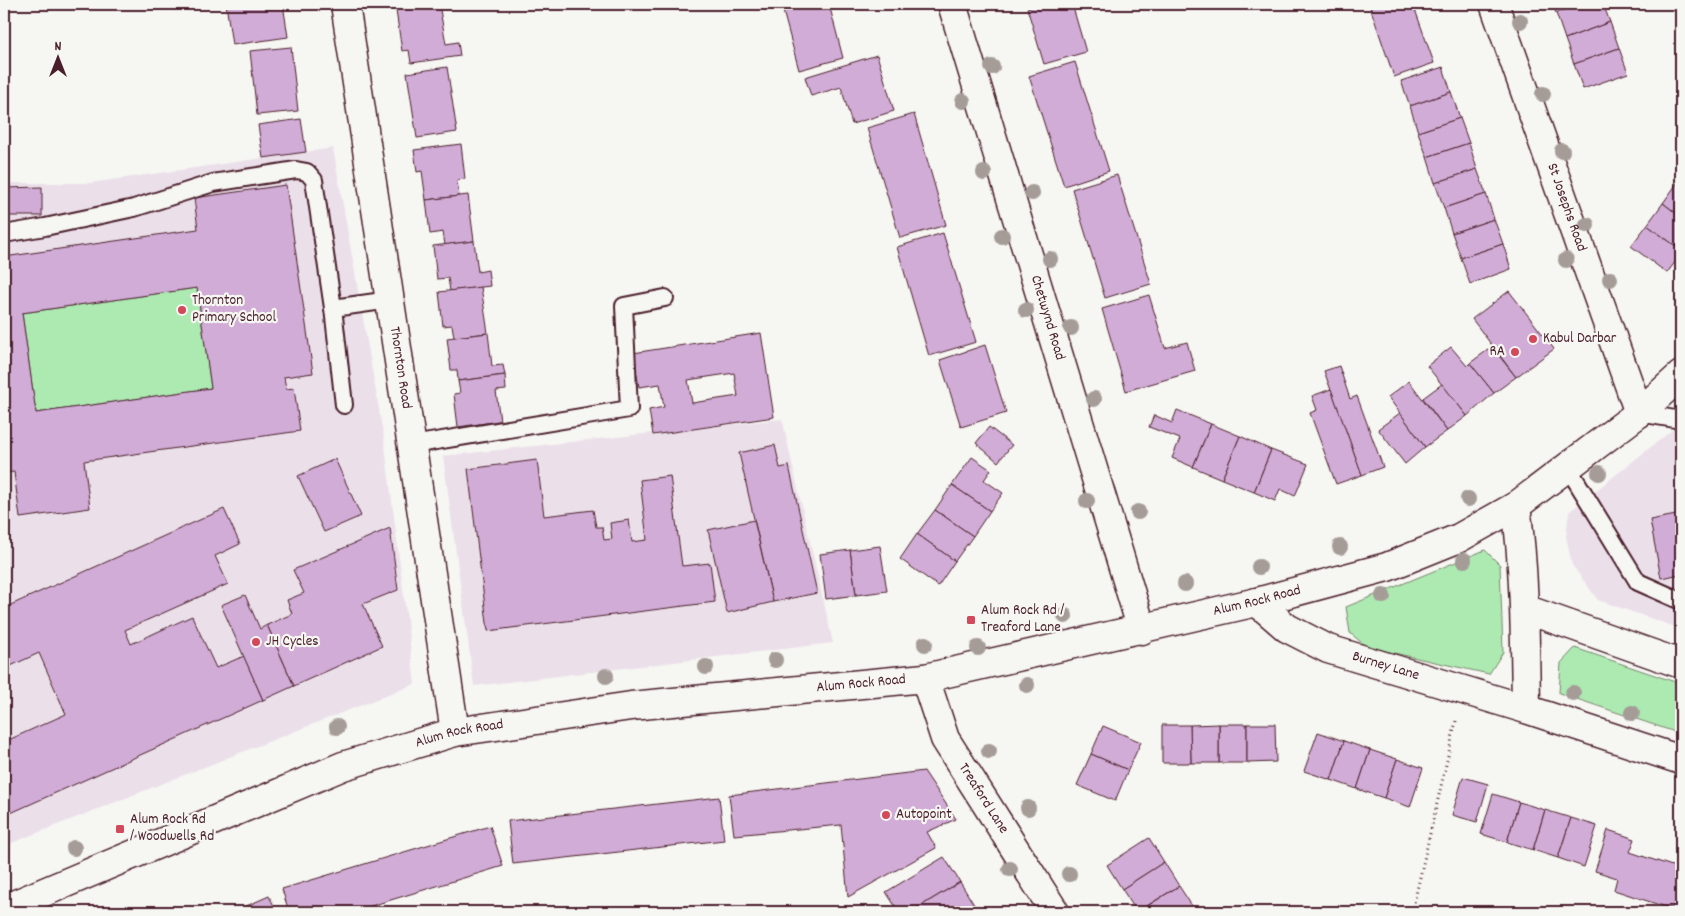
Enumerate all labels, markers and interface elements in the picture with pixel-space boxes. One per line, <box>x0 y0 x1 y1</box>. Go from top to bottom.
north arrow <box>32 32 82 82</box>
text: N <box>55 37 62 57</box>
street label: St Josephs Road <box>1540 160 1592 255</box>
street label: Chetwynd Road <box>1024 273 1071 363</box>
place label: Thornton Primary School <box>192 290 276 329</box>
marker: Thornton Primary School <box>176 304 188 316</box>
street label: Thornton Road <box>383 325 417 410</box>
place label: Kabul Darbar <box>1543 328 1617 350</box>
marker: Kabul Darbar <box>1527 333 1539 345</box>
place label: RA <box>1490 341 1505 363</box>
marker: RA <box>1509 346 1521 358</box>
street label: Alum Rock Road <box>1211 580 1303 623</box>
place label: Alum Rock Rd / Treaford Lane <box>981 600 1065 639</box>
marker: Alum Rock Rd / Treaford Lane <box>965 614 977 626</box>
place label: JH Cycles <box>266 631 319 653</box>
marker: JH Cycles <box>250 636 262 648</box>
street label: Burney Lane <box>1349 646 1422 687</box>
street label: Alum Rock Road <box>815 669 907 699</box>
street label: Alum Rock Road <box>413 714 505 754</box>
street label: Treaford Lane <box>952 759 1014 839</box>
place label: Autopoint <box>896 804 952 826</box>
place label: Alum Rock Rd / Woodwells Rd <box>130 809 214 848</box>
marker: Autopoint <box>880 809 892 821</box>
marker: Alum Rock Rd / Woodwells Rd <box>114 823 126 835</box>

